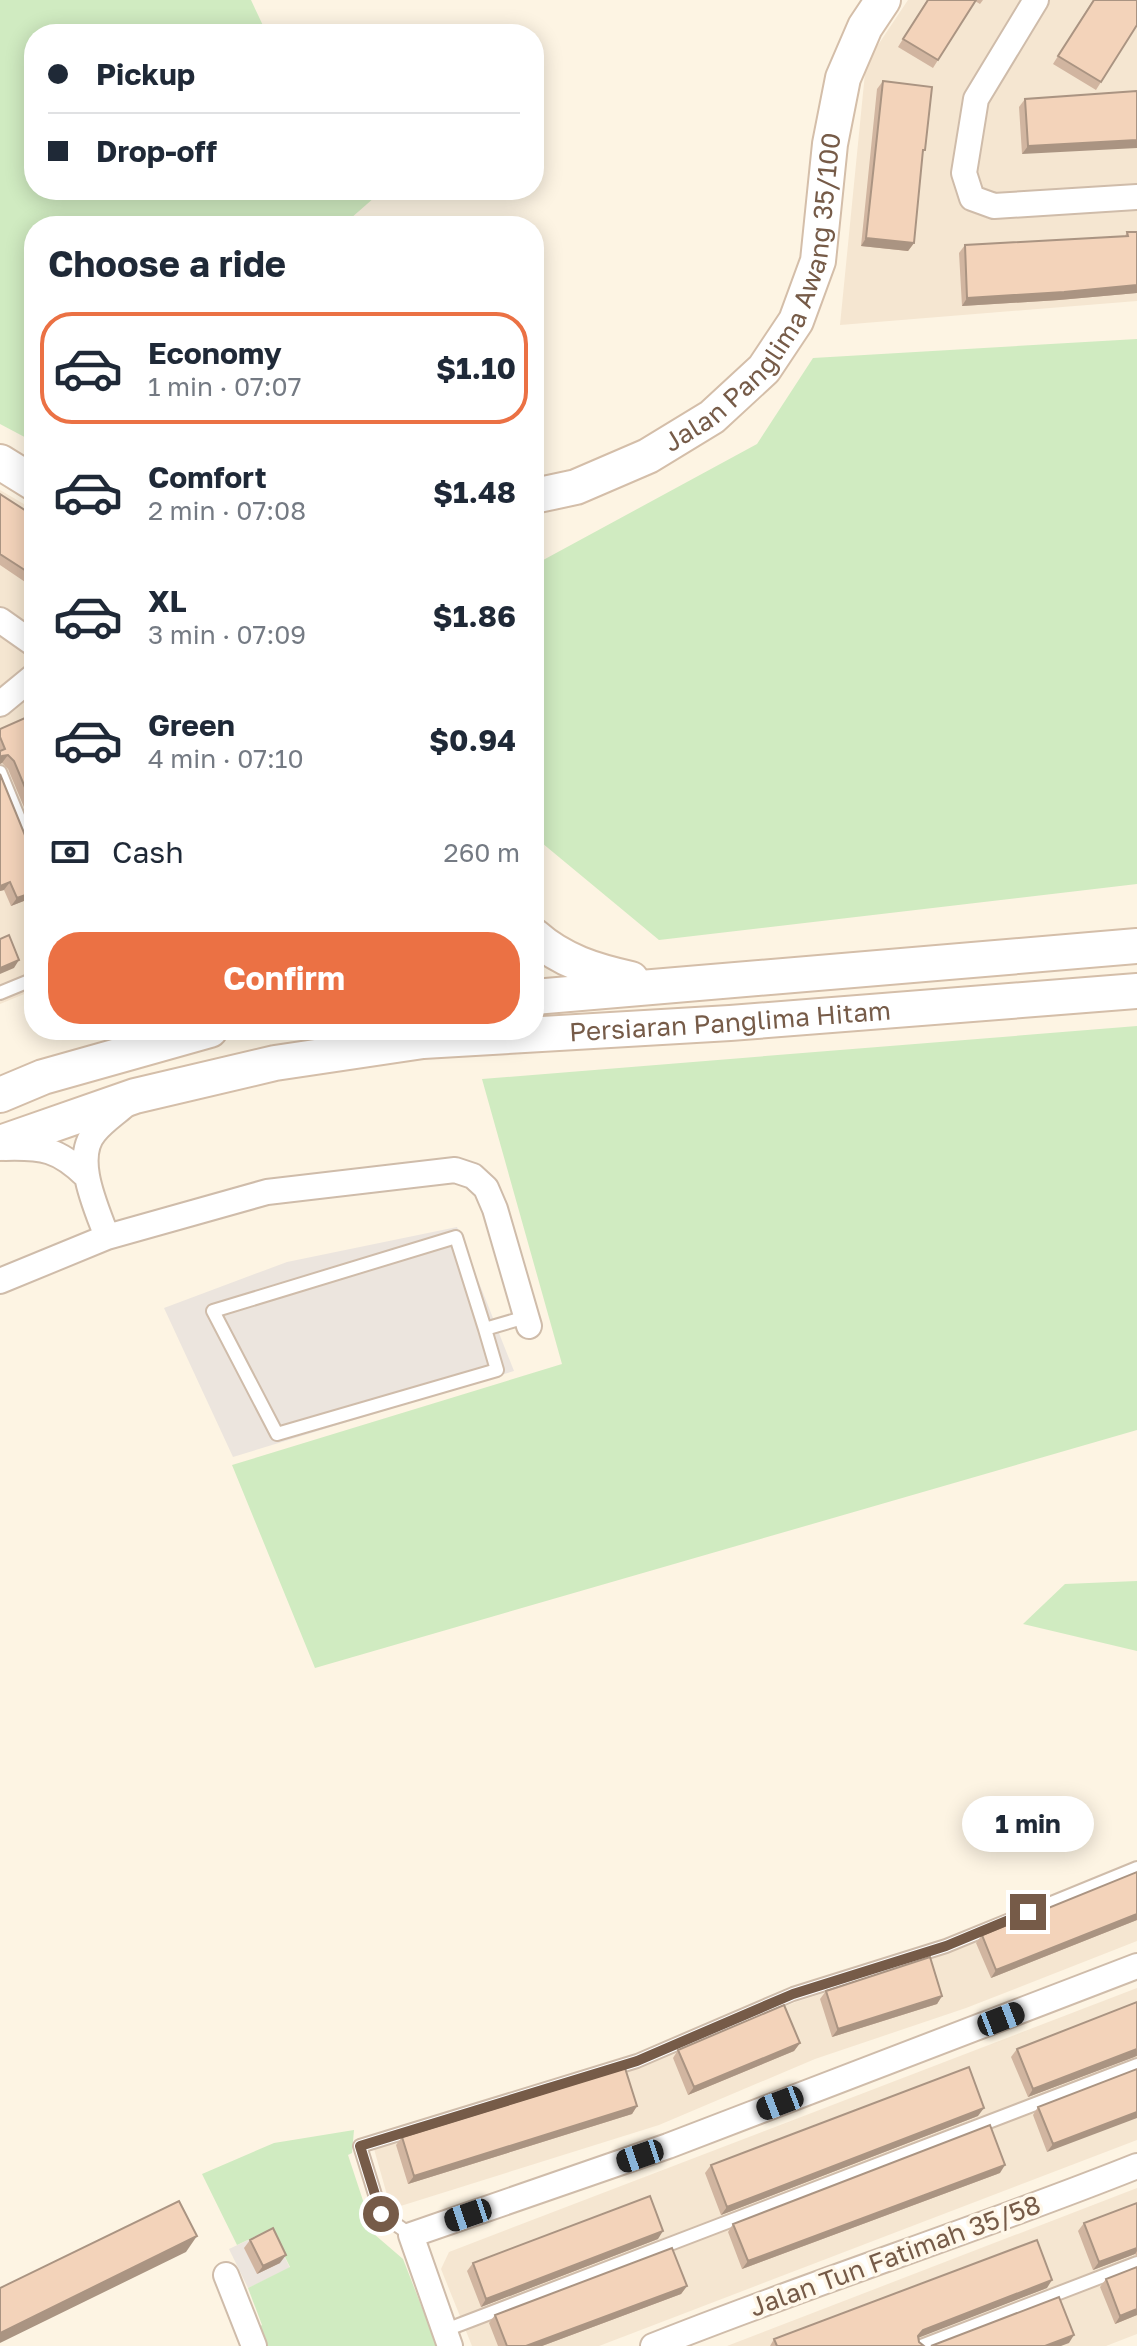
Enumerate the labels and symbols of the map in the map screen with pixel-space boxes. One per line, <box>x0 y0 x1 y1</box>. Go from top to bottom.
street label: Jalan Panglima Awang 35/100 <box>658 130 847 458</box>
street label: Persiaran Panglima Hitam <box>568 994 892 1047</box>
callout: 1 min <box>962 1796 1094 1852</box>
route end <box>1010 1894 1046 1930</box>
car <box>974 1999 1028 2039</box>
car <box>753 2083 807 2123</box>
car <box>613 2137 667 2175</box>
street label: Jalan Tun Fatimah 35/58 <box>745 2188 1045 2323</box>
route start <box>363 2196 399 2232</box>
car <box>441 2196 495 2234</box>

